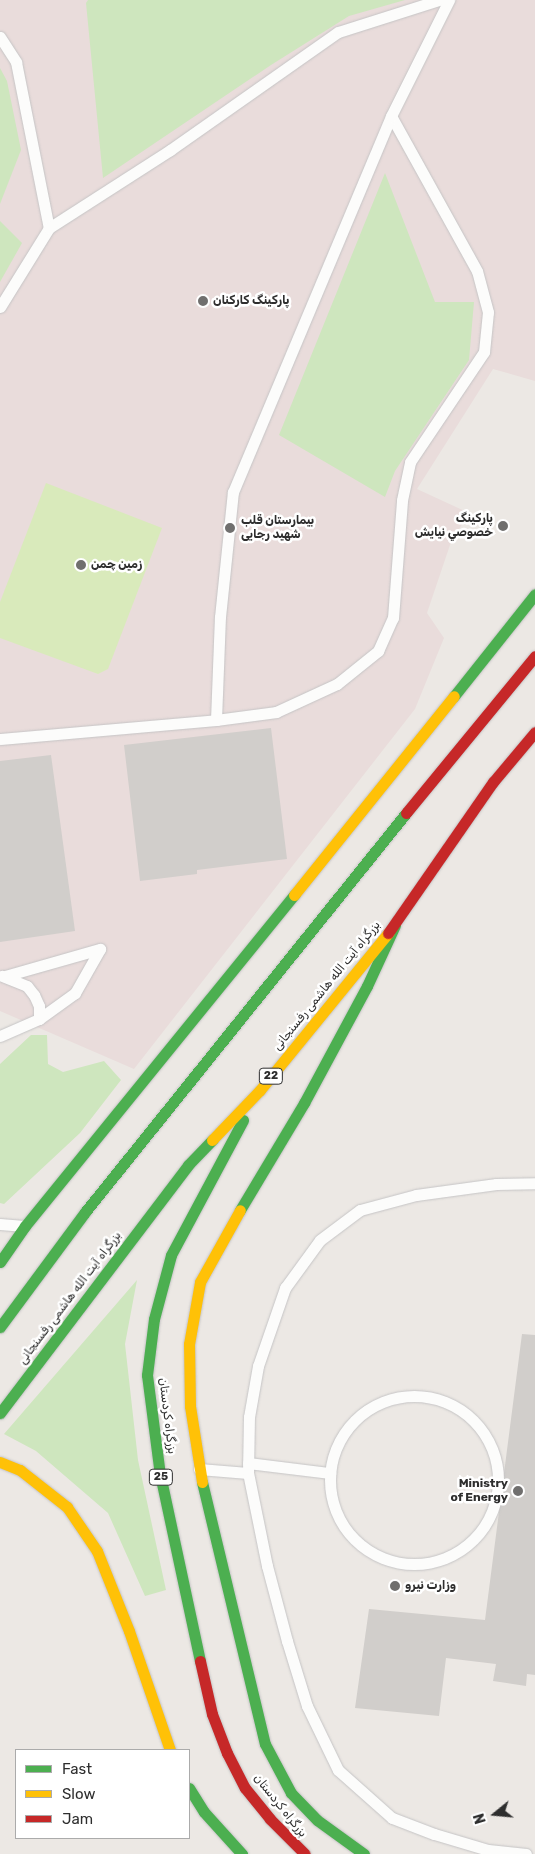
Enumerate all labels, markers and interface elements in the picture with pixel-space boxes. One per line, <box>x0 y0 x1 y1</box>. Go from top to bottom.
place label: پارکینگ کارکنان <box>213 294 289 308</box>
marker: پارکینگ کارکنان <box>197 295 209 307</box>
place label: پاركينگ خصوصي نيايش <box>415 512 493 540</box>
place label: بیمارستان قلب شهید رجایی <box>241 514 314 542</box>
marker: پاركينگ خصوصي نيايش <box>497 520 509 532</box>
marker: بیمارستان قلب شهید رجایی <box>223 521 237 535</box>
place label: زمین چمن <box>91 558 142 572</box>
marker: زمین چمن <box>75 559 87 571</box>
street label: بزرگراه آیت الله هاشمی رفسنجانی <box>270 918 384 1054</box>
road number: 22 <box>258 1068 284 1084</box>
street label: بزرگراه آیت الله هاشمی رفسنجانی <box>15 1229 125 1367</box>
street label: بزرگراه کردستان <box>155 1377 179 1455</box>
road number: 25 <box>148 1468 174 1485</box>
place label: Ministry of Energy <box>450 1477 508 1505</box>
marker: Ministry of Energy <box>512 1485 524 1497</box>
place label: وزارت نیرو <box>405 1579 456 1593</box>
marker: وزارت نیرو <box>389 1580 401 1592</box>
legend <box>15 1749 190 1839</box>
text: Fast <box>62 1760 92 1778</box>
street label: بزرگراه کردستان <box>250 1772 310 1840</box>
text: Slow <box>62 1785 95 1803</box>
north arrow <box>470 1789 520 1839</box>
text: Jam <box>62 1810 93 1828</box>
text: N <box>471 1811 490 1826</box>

